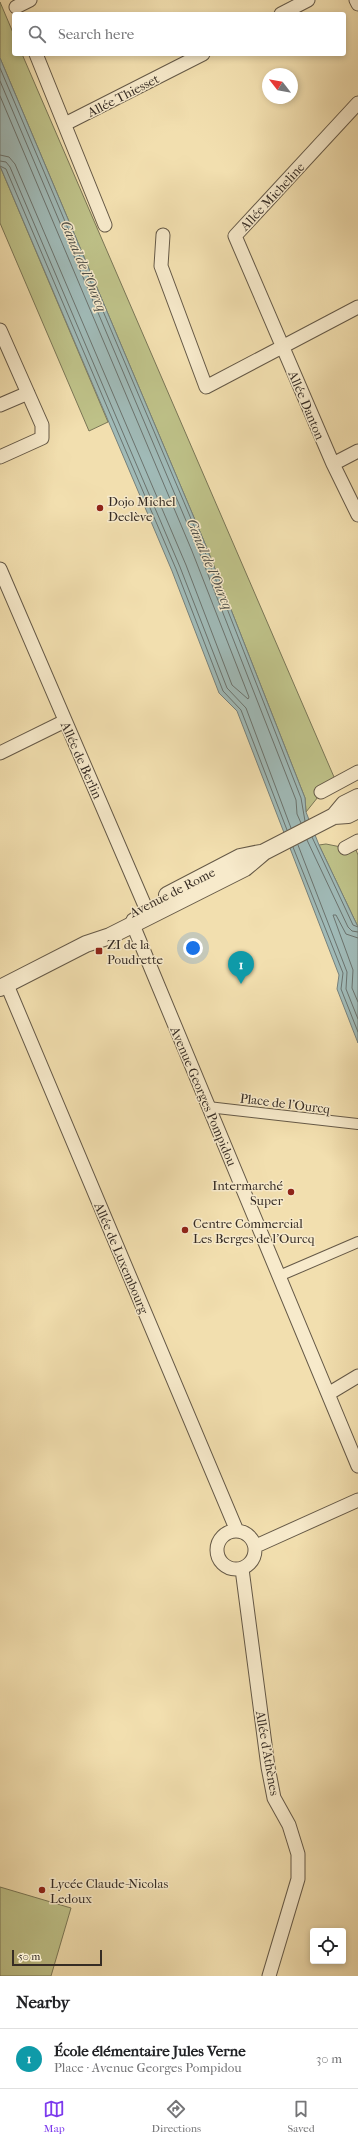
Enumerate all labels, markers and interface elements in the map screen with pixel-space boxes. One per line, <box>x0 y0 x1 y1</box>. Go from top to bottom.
search box <box>12 12 346 56</box>
icon: search <box>26 23 48 45</box>
text: Search here <box>58 25 134 43</box>
north arrow <box>262 68 298 104</box>
street label: Allée Thiesset <box>84 71 162 120</box>
street label: Allée Micheline <box>236 159 308 234</box>
water label: Canal de l'Ourcq <box>57 218 110 314</box>
street label: Allée Danton <box>285 368 328 442</box>
place label: Dojo Michel Declève <box>108 494 176 524</box>
marker: Dojo Michel Declève <box>95 503 105 513</box>
water label: Canal de l'Ourcq <box>183 516 236 612</box>
street label: Allée de Berlin <box>57 718 105 801</box>
street label: Avenue de Rome <box>126 864 218 921</box>
place label: ZI de la Poudrette <box>107 937 164 967</box>
your location <box>183 938 203 958</box>
marker: ZI de la Poudrette <box>94 946 104 956</box>
pin: 1 <box>228 951 254 984</box>
street label: Avenue Georges Pompidou <box>167 1023 240 1169</box>
street label: Place de l'Ourcq <box>239 1091 331 1116</box>
place label: Intermarché Super <box>212 1178 284 1208</box>
marker: Intermarché Super <box>286 1187 296 1197</box>
street label: Allée de Luxembourg <box>91 1199 152 1317</box>
place label: Centre Commercial Les Berges de l'Ourcq <box>193 1216 315 1246</box>
marker: Centre Commercial Les Berges de l'Ourcq <box>180 1225 190 1235</box>
street label: Allée d'Athènes <box>252 1709 282 1797</box>
place label: Lycée Claude-Nicolas Ledoux <box>50 1876 168 1906</box>
marker: Lycée Claude-Nicolas Ledoux <box>37 1885 47 1895</box>
map controls <box>310 1928 346 1964</box>
button: locate <box>310 1928 346 1964</box>
scale bar <box>12 1948 102 1967</box>
text: 50 m <box>18 1950 40 1963</box>
text: Nearby <box>16 1992 70 2012</box>
text: École élémentaire Jules Verne <box>54 2042 246 2060</box>
text: 1 <box>27 2051 31 2066</box>
text: 30 m <box>316 2051 342 2066</box>
text: Place · Avenue Georges Pompidou <box>54 2060 242 2075</box>
tab: Map <box>43 2098 65 2135</box>
tab: Directions <box>152 2098 201 2135</box>
tab: Saved <box>287 2098 315 2135</box>

